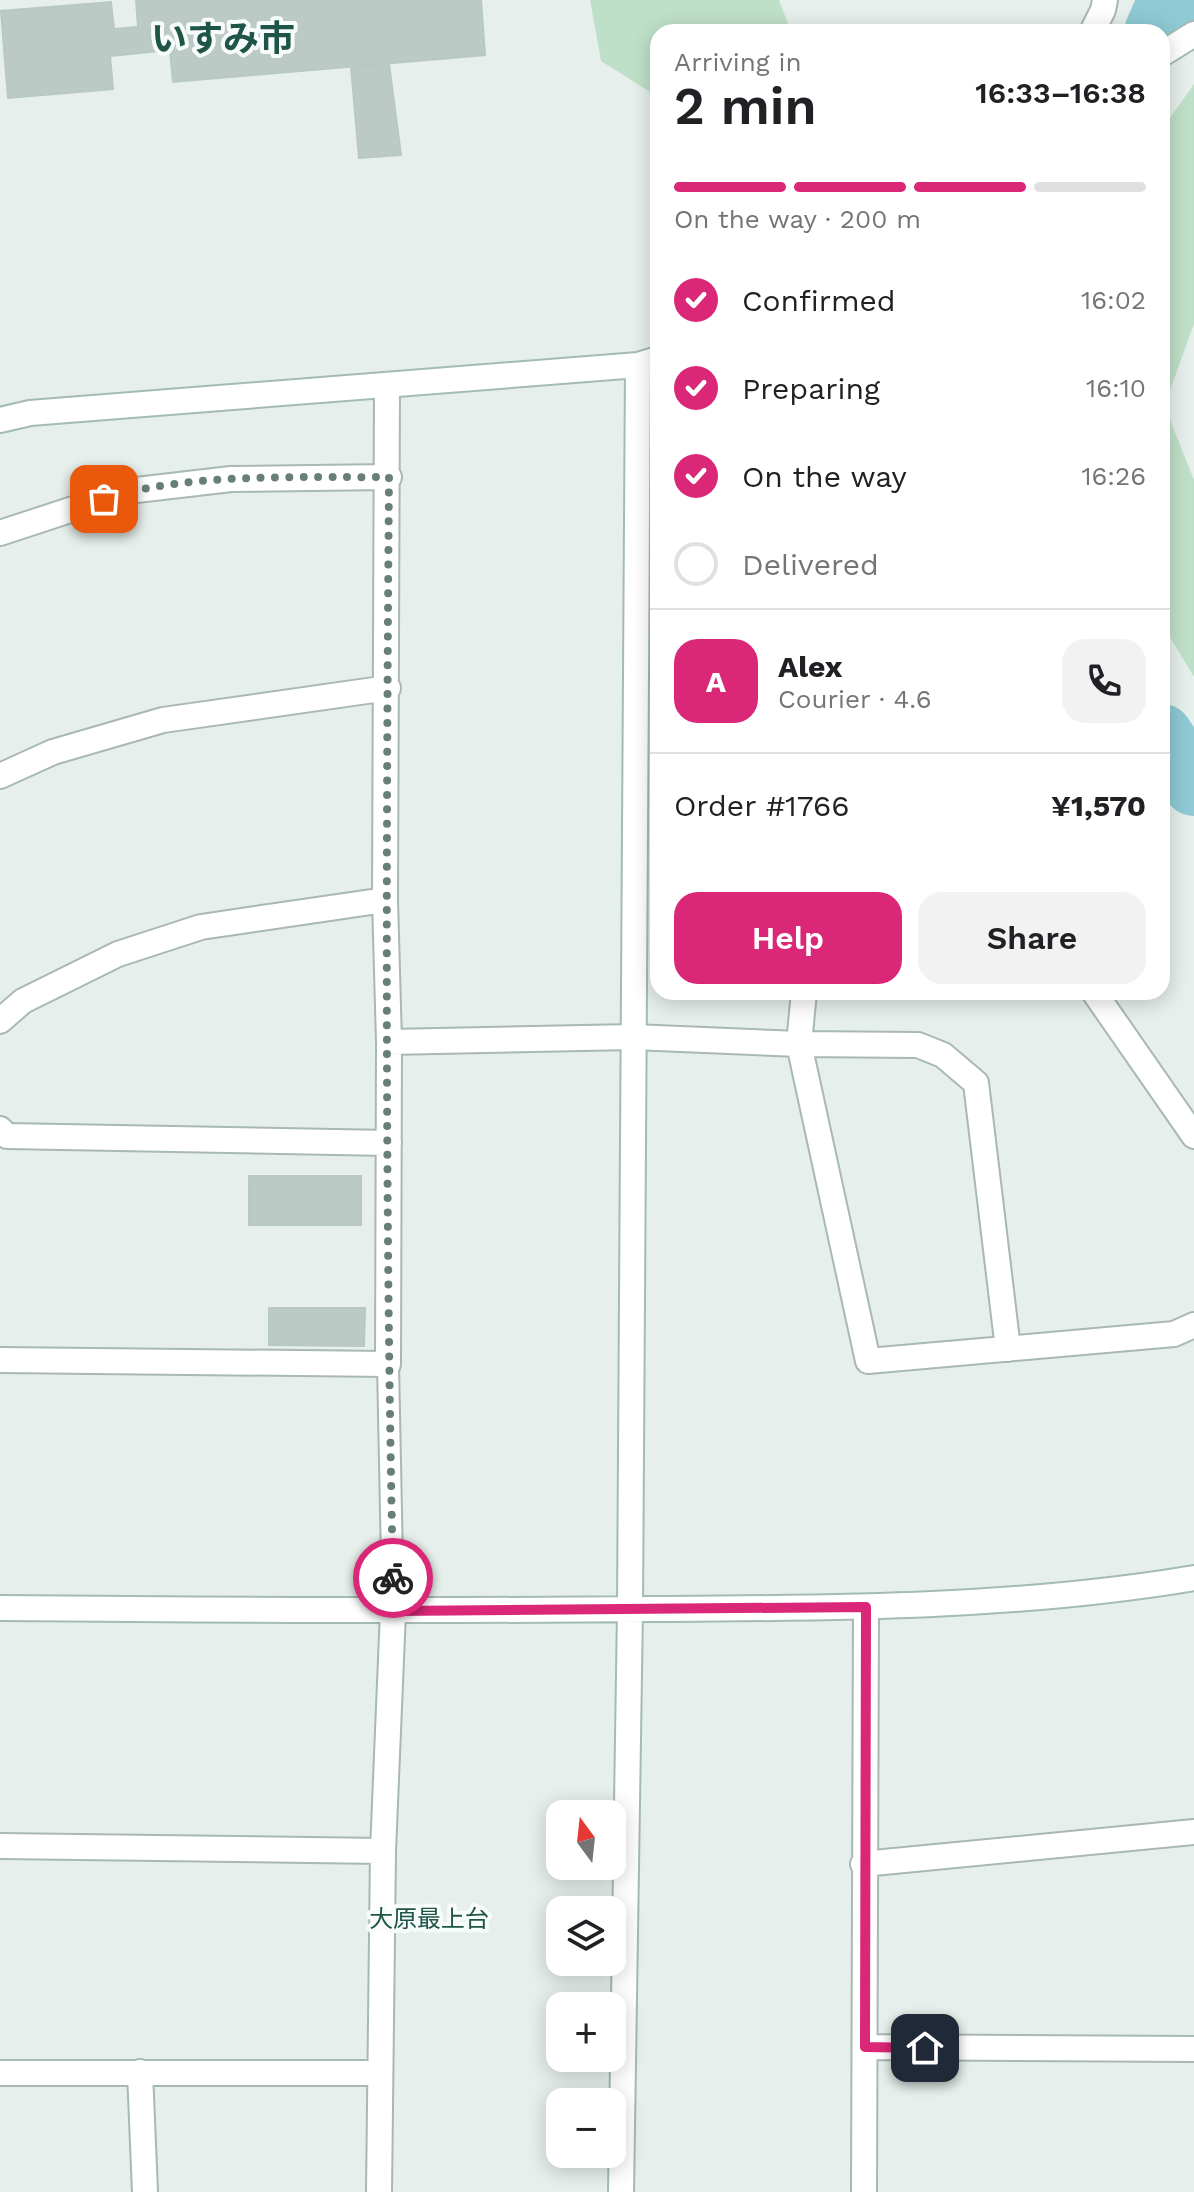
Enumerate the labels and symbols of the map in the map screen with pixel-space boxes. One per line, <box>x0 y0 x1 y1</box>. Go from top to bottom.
district label: いすみ市 <box>151 18 295 60</box>
pin <box>70 465 138 533</box>
courier <box>353 1538 433 1618</box>
north arrow <box>546 1800 626 1880</box>
district label: 大原最上台 <box>369 1905 489 1933</box>
pin <box>891 2014 959 2082</box>

